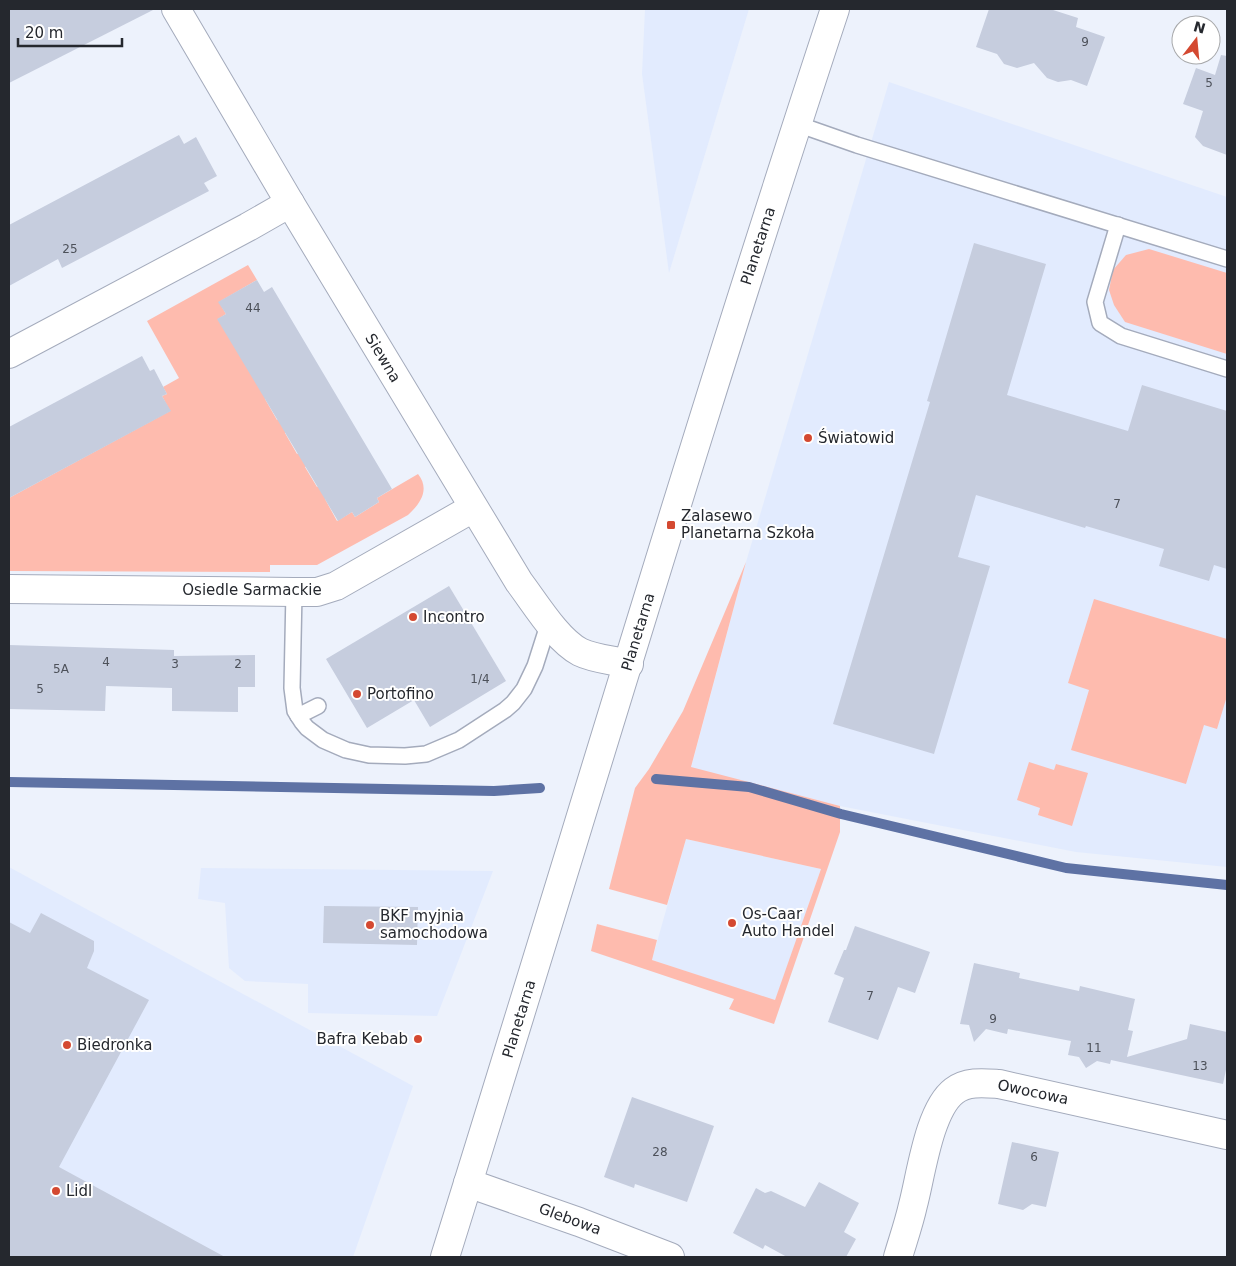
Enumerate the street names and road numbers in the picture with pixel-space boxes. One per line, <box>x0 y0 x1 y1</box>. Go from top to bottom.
street label: Planetarna <box>737 205 779 287</box>
street label: Siewna <box>361 330 405 386</box>
street label: Osiedle Sarmackie <box>182 581 322 599</box>
street label: Planetarna <box>618 591 658 673</box>
street label: Planetarna <box>499 978 539 1060</box>
street label: Owocowa <box>996 1076 1070 1108</box>
street label: Glebowa <box>536 1199 604 1239</box>

